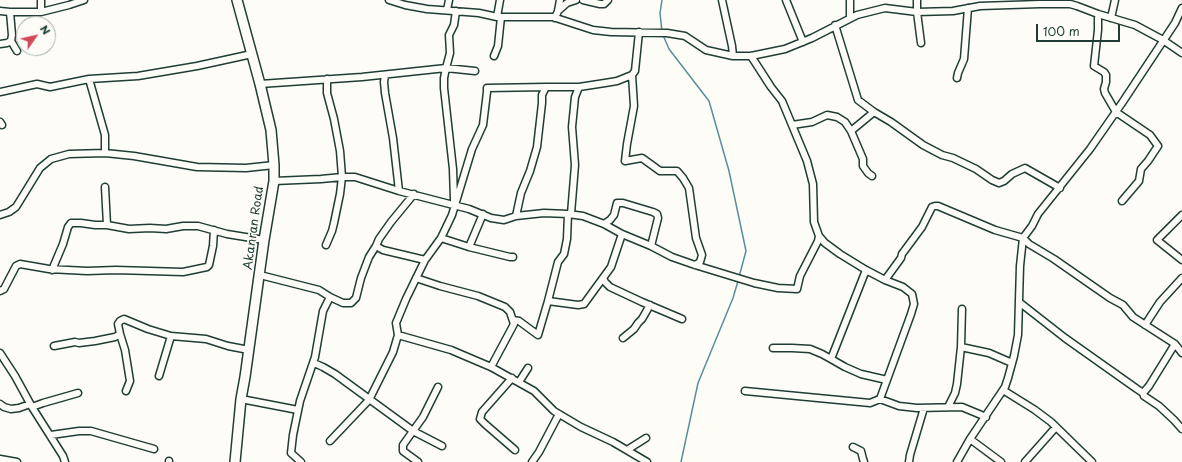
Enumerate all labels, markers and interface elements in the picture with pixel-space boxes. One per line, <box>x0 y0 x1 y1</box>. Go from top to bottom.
north arrow <box>16 16 56 56</box>
scale bar <box>1038 16 1122 42</box>
text: N <box>36 21 55 38</box>
text: 100 m <box>1043 22 1080 40</box>
street label: Akanran Road <box>241 185 267 271</box>

